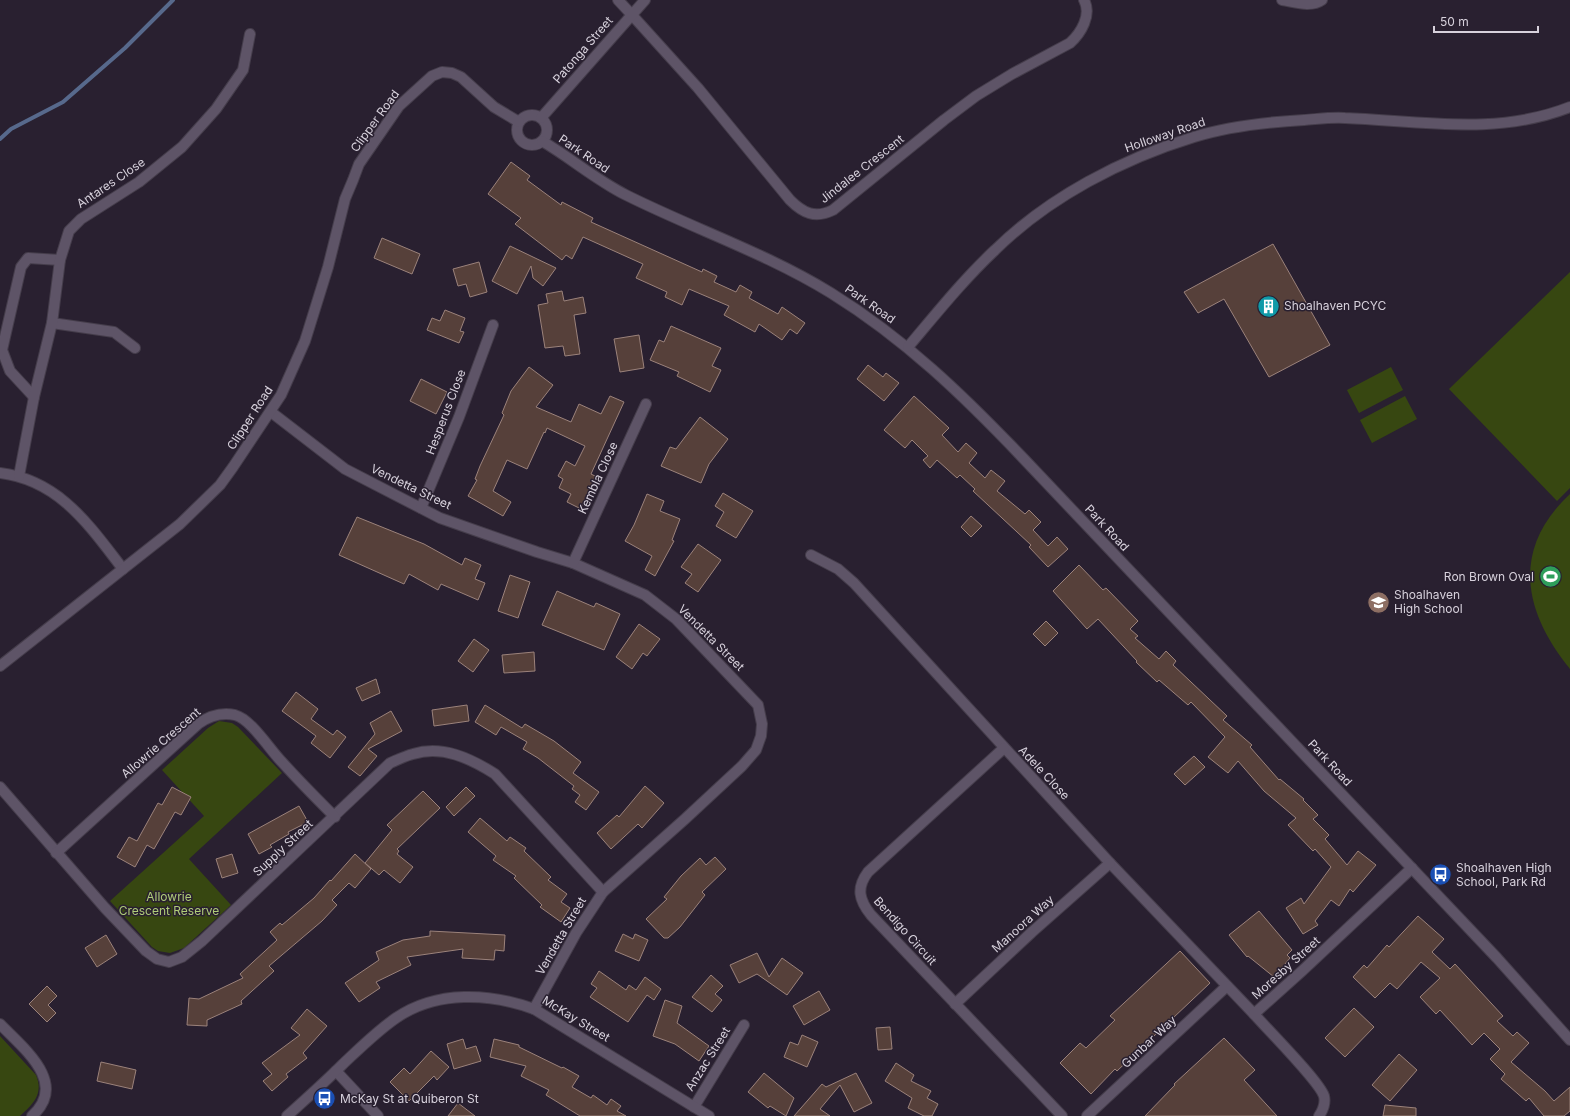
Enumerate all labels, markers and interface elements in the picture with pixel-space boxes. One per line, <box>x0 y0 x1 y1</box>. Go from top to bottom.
scale bar <box>1434 8 1538 34</box>
street label: Patonga Street <box>549 13 616 86</box>
text: 50 m <box>1440 14 1469 29</box>
street label: Clipper Road <box>347 87 402 155</box>
street label: Holloway Road <box>1123 114 1207 155</box>
street label: Park Road <box>556 131 613 176</box>
street label: Jindalee Crescent <box>817 131 907 206</box>
street label: Antares Close <box>74 154 148 211</box>
street label: Park Road <box>842 281 898 326</box>
building icon: Shoalhaven PCYC <box>1255 293 1281 319</box>
place label: Shoalhaven PCYC <box>1284 298 1387 313</box>
street label: Hesperus Close <box>422 367 469 457</box>
street label: Clipper Road <box>223 383 276 452</box>
street label: Kembla Close <box>574 439 621 516</box>
street label: Vendetta Street <box>369 461 454 513</box>
street label: Park Road <box>1082 501 1133 554</box>
sports icon: Ron Brown Oval <box>1537 564 1563 590</box>
place label: Ron Brown Oval <box>1444 569 1534 584</box>
place label: Shoalhaven High School <box>1394 587 1463 616</box>
school or university icon: Shoalhaven High School <box>1366 589 1392 615</box>
street label: Vendetta Street <box>675 601 748 674</box>
street label: Allowrie Crescent <box>118 704 203 781</box>
street label: Park Road <box>1305 736 1356 789</box>
street label: Adele Close <box>1016 743 1073 803</box>
street label: Supply Street <box>250 816 316 879</box>
place label: Shoalhaven High School, Park Rd <box>1456 860 1552 889</box>
bus stop icon: Shoalhaven High School, Park Rd <box>1428 862 1454 888</box>
park label: Allowrie Crescent Reserve <box>119 889 219 918</box>
street label: Manoora Way <box>989 892 1057 955</box>
street label: Bendigo Circuit <box>871 893 940 968</box>
street label: Vendetta Street <box>532 894 589 977</box>
street label: Moresby Street <box>1248 933 1323 1002</box>
street label: McKay Street <box>540 992 613 1045</box>
street label: Gunbar Way <box>1118 1012 1179 1071</box>
street label: Anzac Street <box>682 1024 733 1094</box>
bus stop icon: McKay St at Quiberon St <box>312 1086 338 1112</box>
place label: McKay St at Quiberon St <box>340 1091 479 1106</box>

